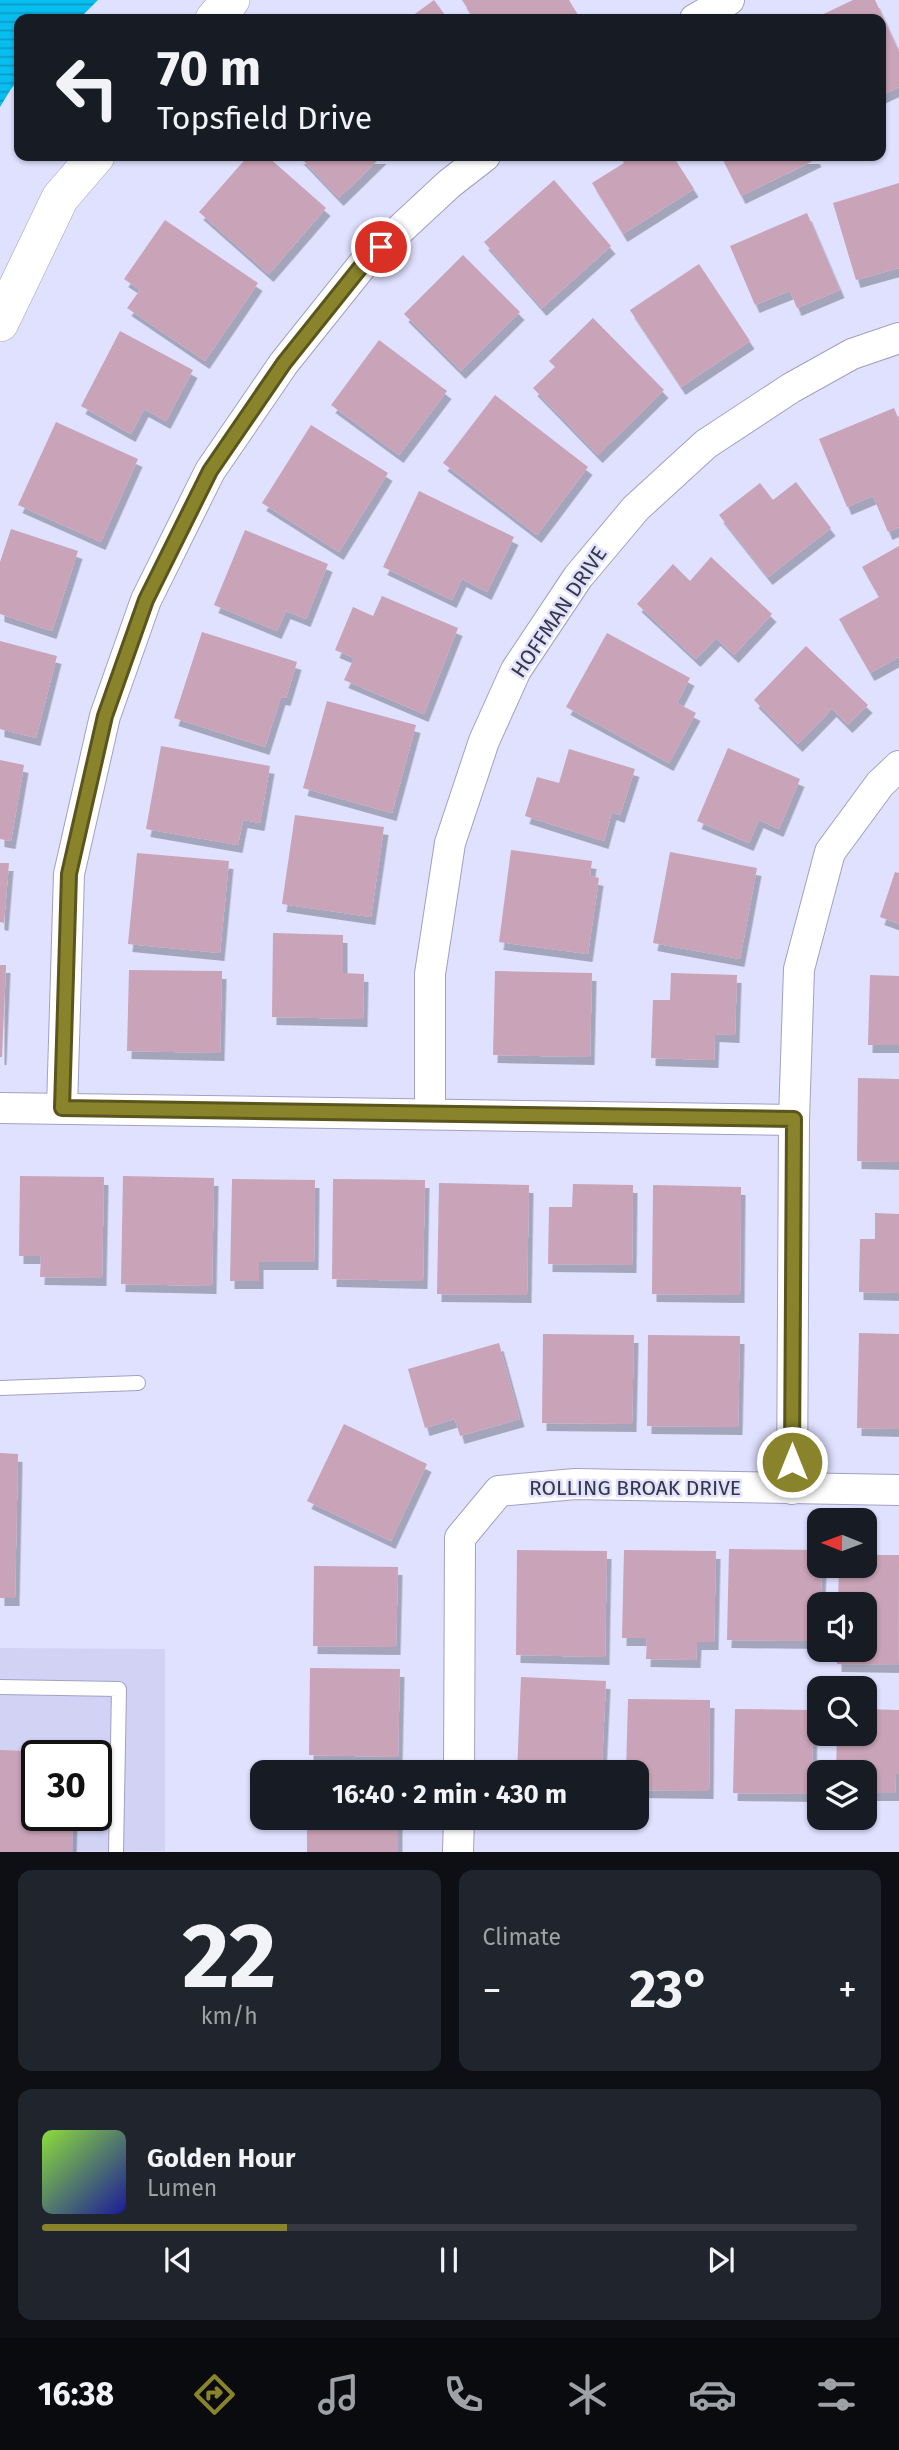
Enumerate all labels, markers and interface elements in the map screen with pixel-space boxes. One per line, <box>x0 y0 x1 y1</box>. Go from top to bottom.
text: 70 m <box>157 39 261 98</box>
icon: left <box>42 42 133 133</box>
text: Topsfield Drive <box>157 99 372 137</box>
pin <box>351 217 411 277</box>
icon: arrive <box>362 228 400 266</box>
street label: HOFFMAN DRIVE <box>506 541 612 683</box>
position arrow <box>755 1425 829 1499</box>
street label: ROLLING BROAK DRIVE <box>529 1475 741 1501</box>
north arrow <box>807 1508 877 1578</box>
map controls <box>807 1508 877 1830</box>
button: sound <box>807 1592 877 1662</box>
button: search <box>807 1676 877 1746</box>
speed limit sign: 30 <box>21 1740 112 1831</box>
button: layers <box>807 1760 877 1830</box>
text: 16:40 · 2 min · 430 m <box>332 1779 567 1810</box>
text: 22 <box>182 1902 276 2011</box>
text: Climate <box>483 1923 561 1951</box>
text: 23° <box>629 1958 710 2021</box>
text: − <box>483 1967 502 2013</box>
text: + <box>838 1967 857 2013</box>
text: km/h <box>201 2002 258 2030</box>
text: Golden Hour <box>147 2143 295 2174</box>
text: Lumen <box>147 2174 217 2202</box>
icon: previous <box>159 2241 197 2279</box>
icon: pause <box>430 2241 468 2279</box>
icon: next <box>702 2241 740 2279</box>
icon: directions <box>190 2370 239 2419</box>
icon: music <box>314 2370 363 2419</box>
icon: phone <box>439 2370 488 2419</box>
icon: climate <box>563 2370 612 2419</box>
icon: car <box>688 2370 737 2419</box>
icon: filters <box>812 2370 861 2419</box>
text: 16:38 <box>38 2375 114 2413</box>

